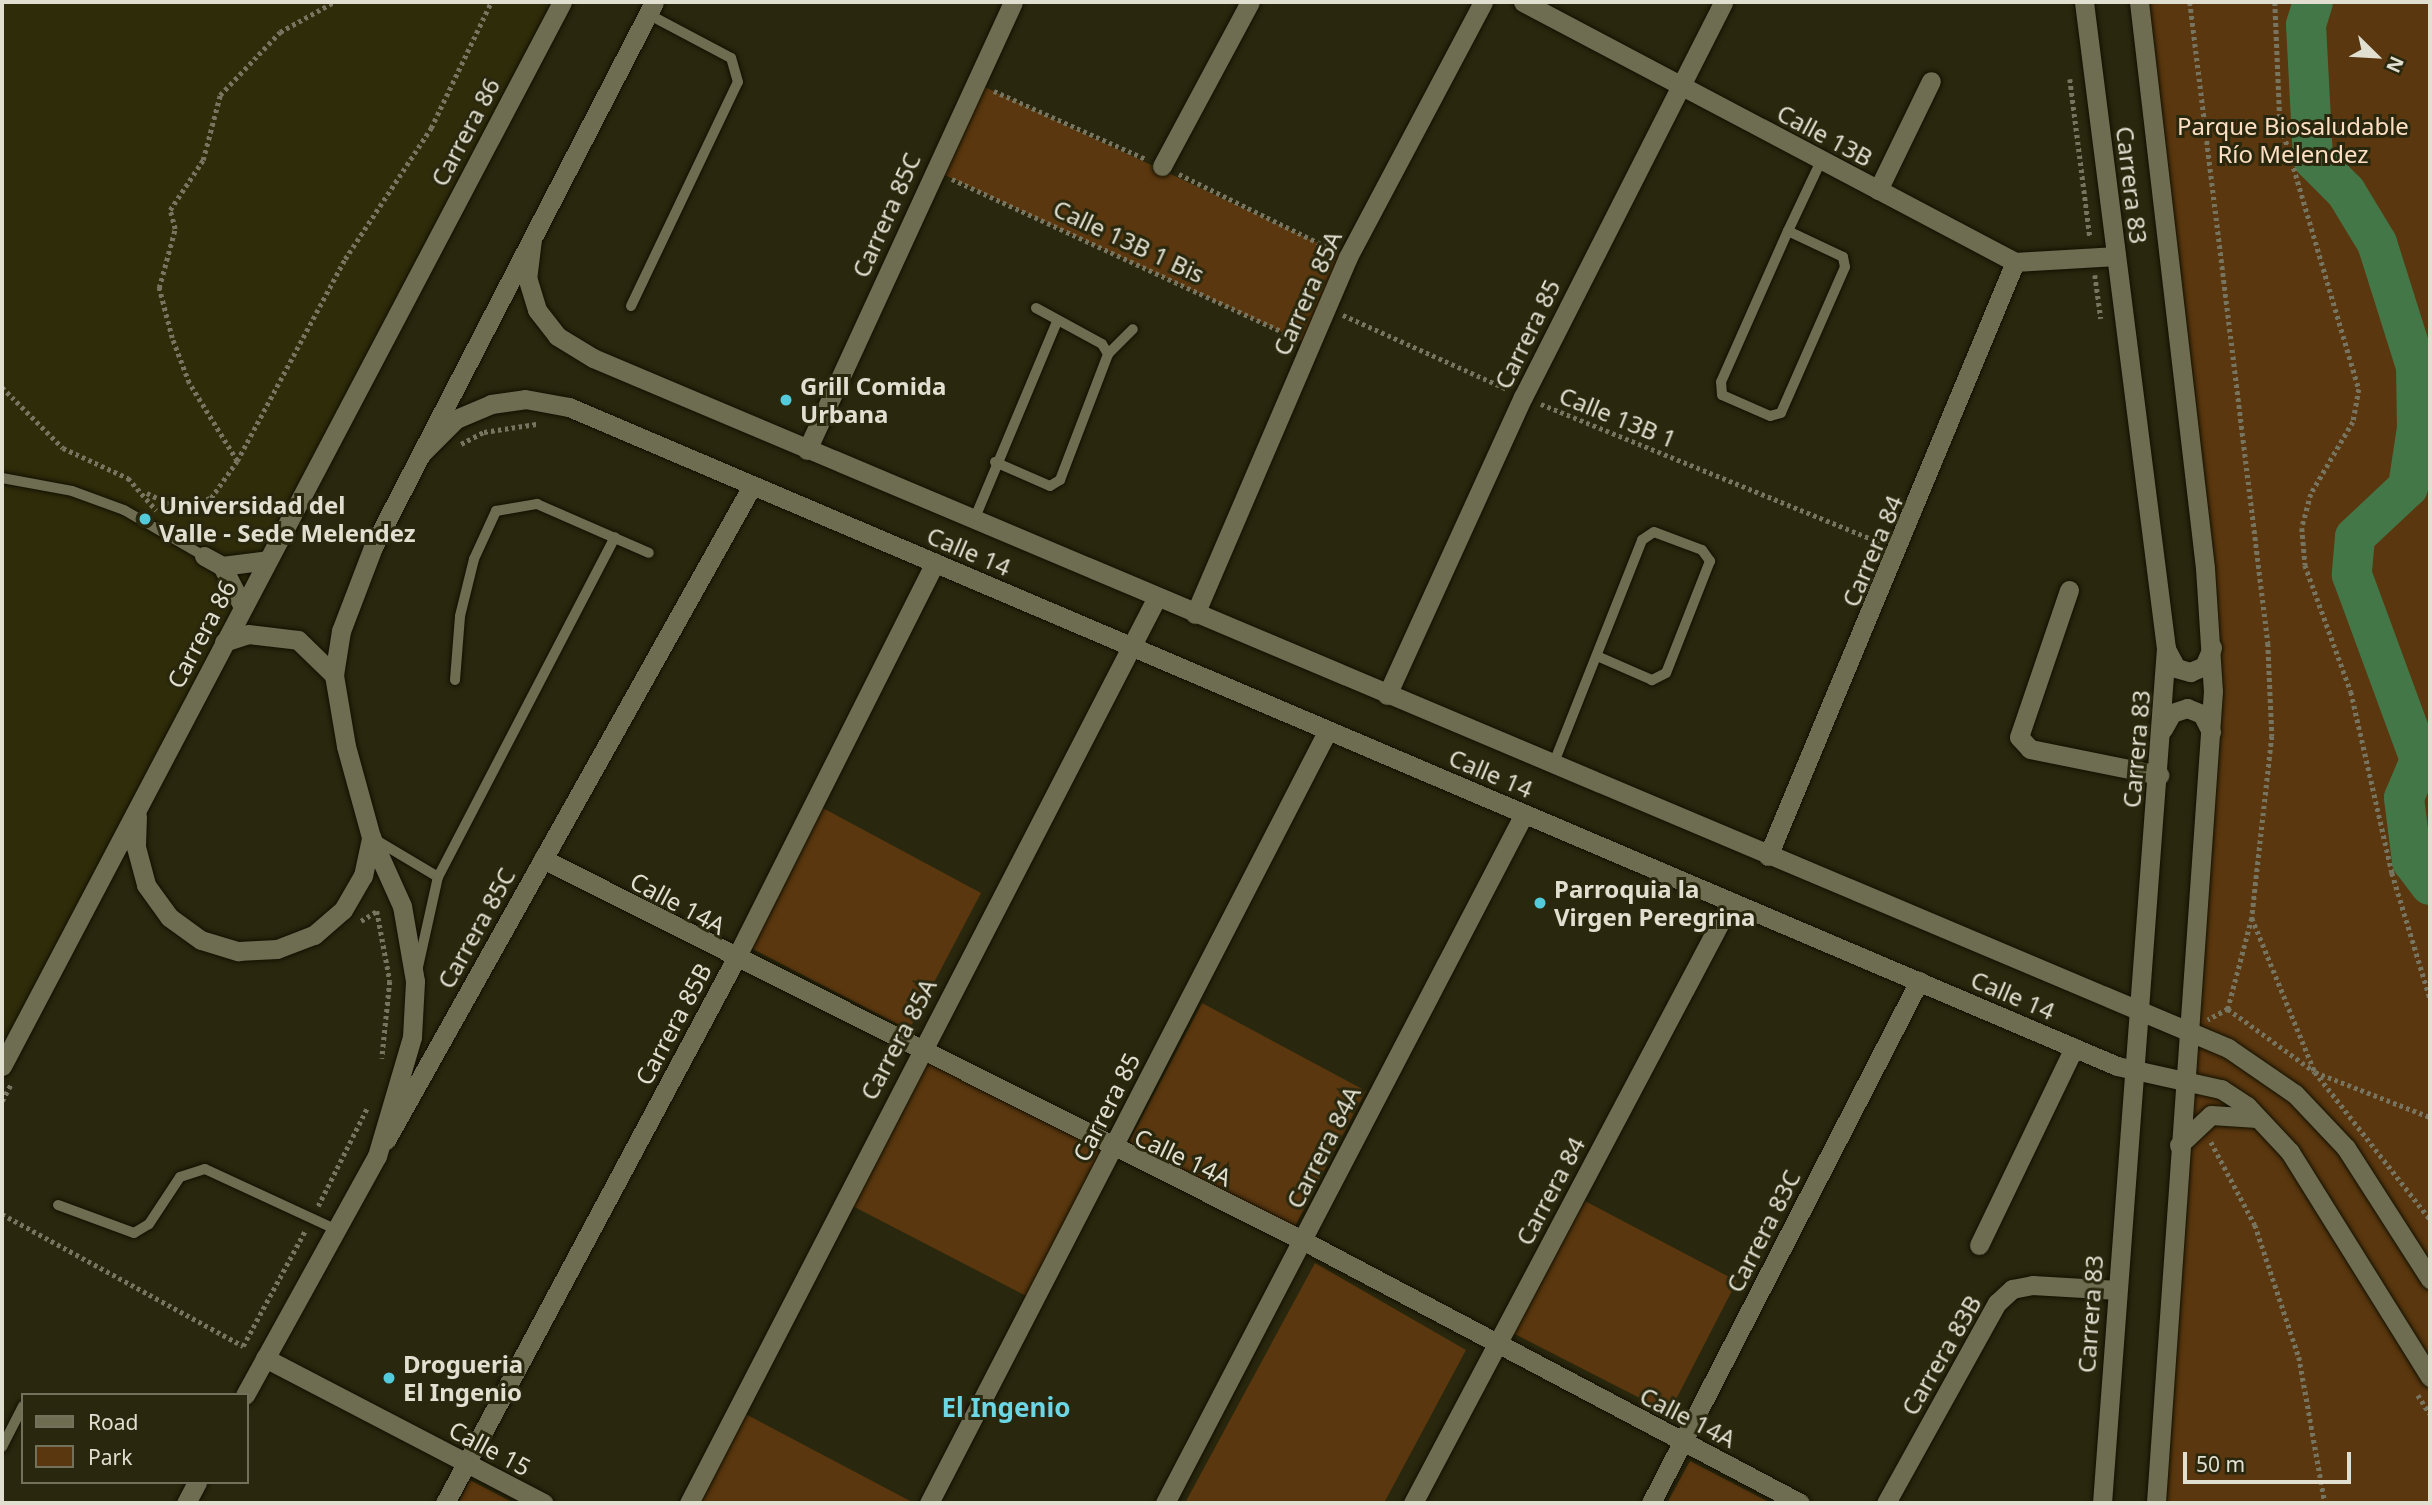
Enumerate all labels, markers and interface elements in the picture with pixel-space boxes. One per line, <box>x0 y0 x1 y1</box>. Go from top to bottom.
north arrow <box>2341 21 2411 91</box>
text: N <box>2380 52 2410 77</box>
street label: Carrera 86 <box>425 73 505 191</box>
street label: Calle 13B <box>1772 98 1878 172</box>
park label: Parque Biosaludable Río Melendez <box>2177 112 2409 168</box>
street label: Carrera 83 <box>2111 125 2153 245</box>
street label: Carrera 85C <box>846 148 926 282</box>
street label: Calle 13B 1 Bis <box>1049 193 1209 289</box>
street label: Carrera 85A <box>1267 226 1347 360</box>
street label: Carrera 85 <box>1488 275 1566 393</box>
place label: Grill Comida Urbana <box>800 372 946 428</box>
street label: Calle 13B 1 <box>1555 380 1681 454</box>
marker: Grill Comida Urbana <box>778 392 794 408</box>
place label: Universidad del Valle - Sede Melendez <box>159 491 416 547</box>
street label: Carrera 84 <box>1836 491 1908 611</box>
marker: Universidad del Valle - Sede Melendez <box>137 511 153 527</box>
street label: Calle 14 <box>923 521 1015 581</box>
street label: Carrera 86 <box>161 575 241 693</box>
street label: Carrera 83 <box>2117 689 2155 809</box>
street label: Calle 14 <box>1445 743 1537 803</box>
street label: Carrera 85C <box>431 863 521 993</box>
street label: Calle 14A <box>626 866 730 940</box>
place label: Parroquia la Virgen Peregrina <box>1554 875 1755 931</box>
marker: Parroquia la Virgen Peregrina <box>1532 895 1548 911</box>
street label: Carrera 85B <box>629 958 717 1090</box>
street label: Calle 14 <box>1967 965 2059 1025</box>
street label: Carrera 85A <box>854 973 942 1105</box>
street label: Carrera 85 <box>1066 1048 1146 1166</box>
street label: Carrera 84A <box>1280 1081 1366 1213</box>
street label: Calle 14A <box>1130 1122 1236 1192</box>
street label: Carrera 84 <box>1510 1132 1590 1250</box>
street label: Carrera 83C <box>1720 1165 1806 1297</box>
street label: Carrera 83 <box>2072 1254 2108 1374</box>
street label: Carrera 83B <box>1895 1290 1987 1420</box>
place label: Drogueria El Ingenio <box>403 1350 523 1406</box>
marker: Drogueria El Ingenio <box>381 1370 397 1386</box>
street label: Calle 14A <box>1635 1381 1741 1453</box>
district label: El Ingenio <box>942 1392 1070 1424</box>
legend <box>21 1393 248 1484</box>
text: Road <box>88 1408 138 1436</box>
street label: Calle 15 <box>444 1415 536 1481</box>
scale bar <box>2187 1438 2355 1482</box>
text: Park <box>88 1443 132 1471</box>
text: 50 m <box>2196 1450 2245 1478</box>

